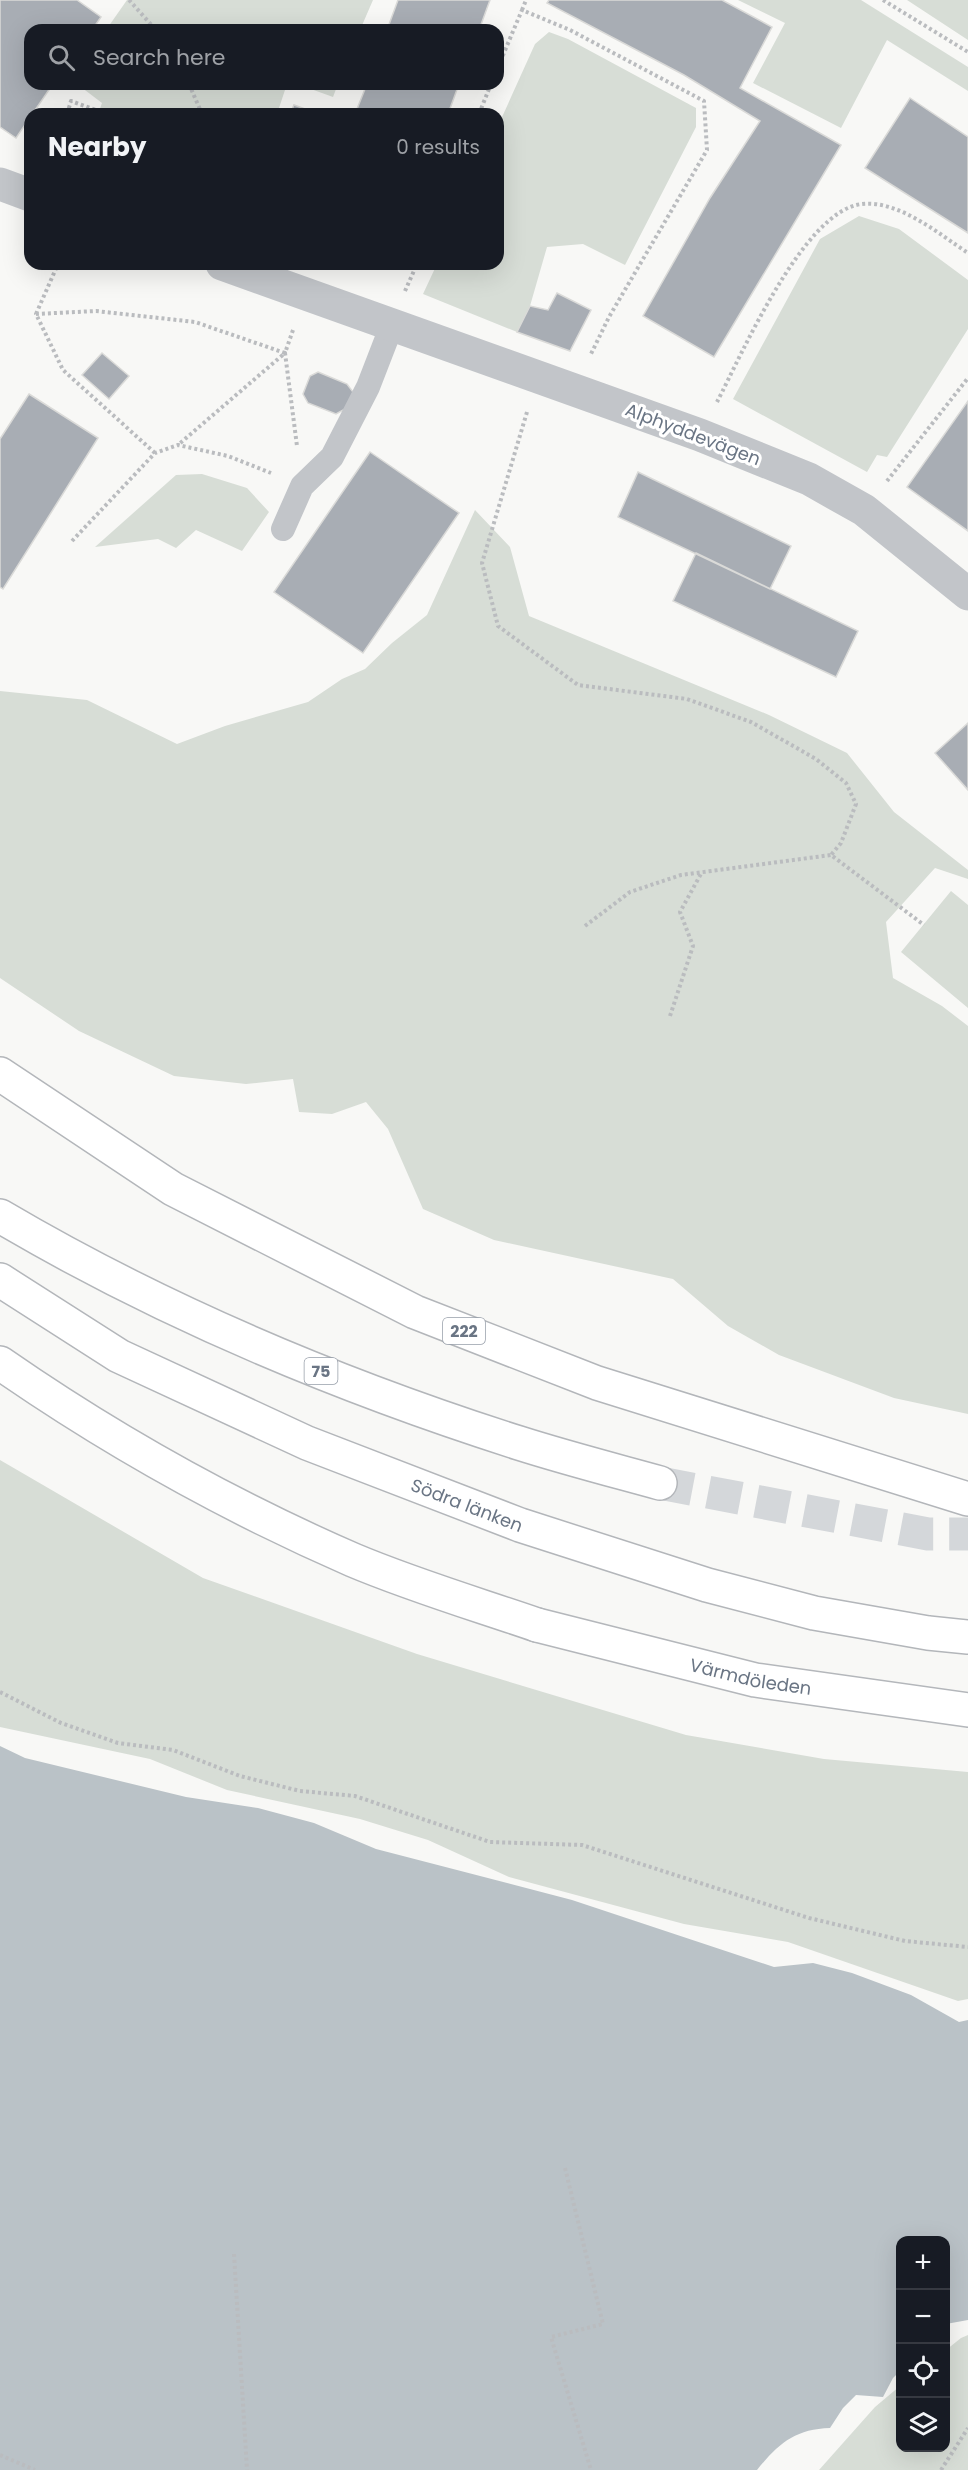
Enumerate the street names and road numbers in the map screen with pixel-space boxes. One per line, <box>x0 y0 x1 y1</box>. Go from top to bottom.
street label: Alphyddevägen <box>622 397 764 471</box>
road number: 222 <box>443 1318 485 1344</box>
road number: 75 <box>304 1358 338 1384</box>
street label: Södra länken <box>408 1472 527 1538</box>
street label: Värmdöleden <box>687 1652 813 1700</box>

